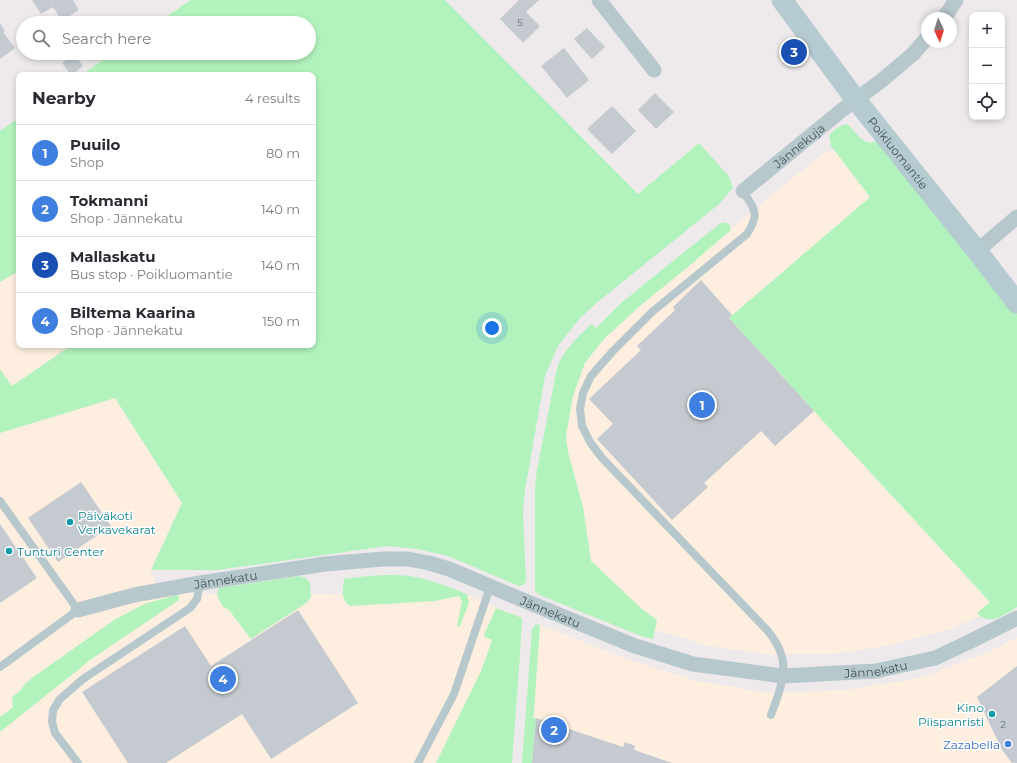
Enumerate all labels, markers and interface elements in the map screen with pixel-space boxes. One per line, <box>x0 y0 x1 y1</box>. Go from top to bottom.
north arrow <box>921 12 957 48</box>
map controls <box>969 12 1005 120</box>
button: + <box>969 12 1005 48</box>
search box <box>16 16 316 60</box>
house number: 5 <box>517 16 523 29</box>
icon: search <box>30 27 52 49</box>
text: Search here <box>62 29 151 48</box>
pin: 3 <box>781 37 807 67</box>
button: − <box>969 48 1005 84</box>
button: locate <box>969 84 1005 120</box>
text: Nearby <box>32 88 96 108</box>
text: 4 results <box>245 90 300 106</box>
street label: Poikluomantie <box>865 113 932 192</box>
street label: Jännekuja <box>769 120 828 172</box>
text: Puuilo <box>70 135 120 154</box>
text: 1 <box>42 145 48 161</box>
text: 80 m <box>266 145 300 161</box>
text: Shop <box>70 154 104 170</box>
text: Tokmanni <box>70 191 148 210</box>
text: 2 <box>41 201 49 217</box>
text: 140 m <box>261 201 300 217</box>
text: Shop · Jännekatu <box>70 210 183 226</box>
text: Mallaskatu <box>70 247 156 266</box>
text: 3 <box>41 257 49 273</box>
text: 140 m <box>261 257 300 273</box>
text: Bus stop · Poikluomantie <box>70 266 233 282</box>
text: Biltema Kaarina <box>70 303 195 322</box>
text: 4 <box>41 313 49 329</box>
text: 150 m <box>262 313 300 329</box>
your location <box>482 318 502 338</box>
text: Shop · Jännekatu <box>70 322 183 338</box>
pin: 1 <box>689 390 715 420</box>
place label: Päiväkoti Verkavekarat <box>78 508 156 537</box>
marker: Päiväkoti Verkavekarat <box>65 517 75 527</box>
place label: Tunturi Center <box>17 544 104 559</box>
marker: Tunturi Center <box>4 546 14 556</box>
street label: Jännekatu <box>192 567 258 592</box>
street label: Jännekatu <box>517 592 583 630</box>
street label: Jännekatu <box>843 657 909 680</box>
pin: 4 <box>210 664 236 694</box>
place label: Kino Piispanristi <box>918 700 984 729</box>
marker: Kino Piispanristi <box>987 709 997 719</box>
pin: 2 <box>541 715 567 745</box>
house number: 2 <box>1000 718 1006 731</box>
place label: Zazabella <box>943 737 1000 752</box>
marker: Zazabella <box>1003 739 1013 749</box>

